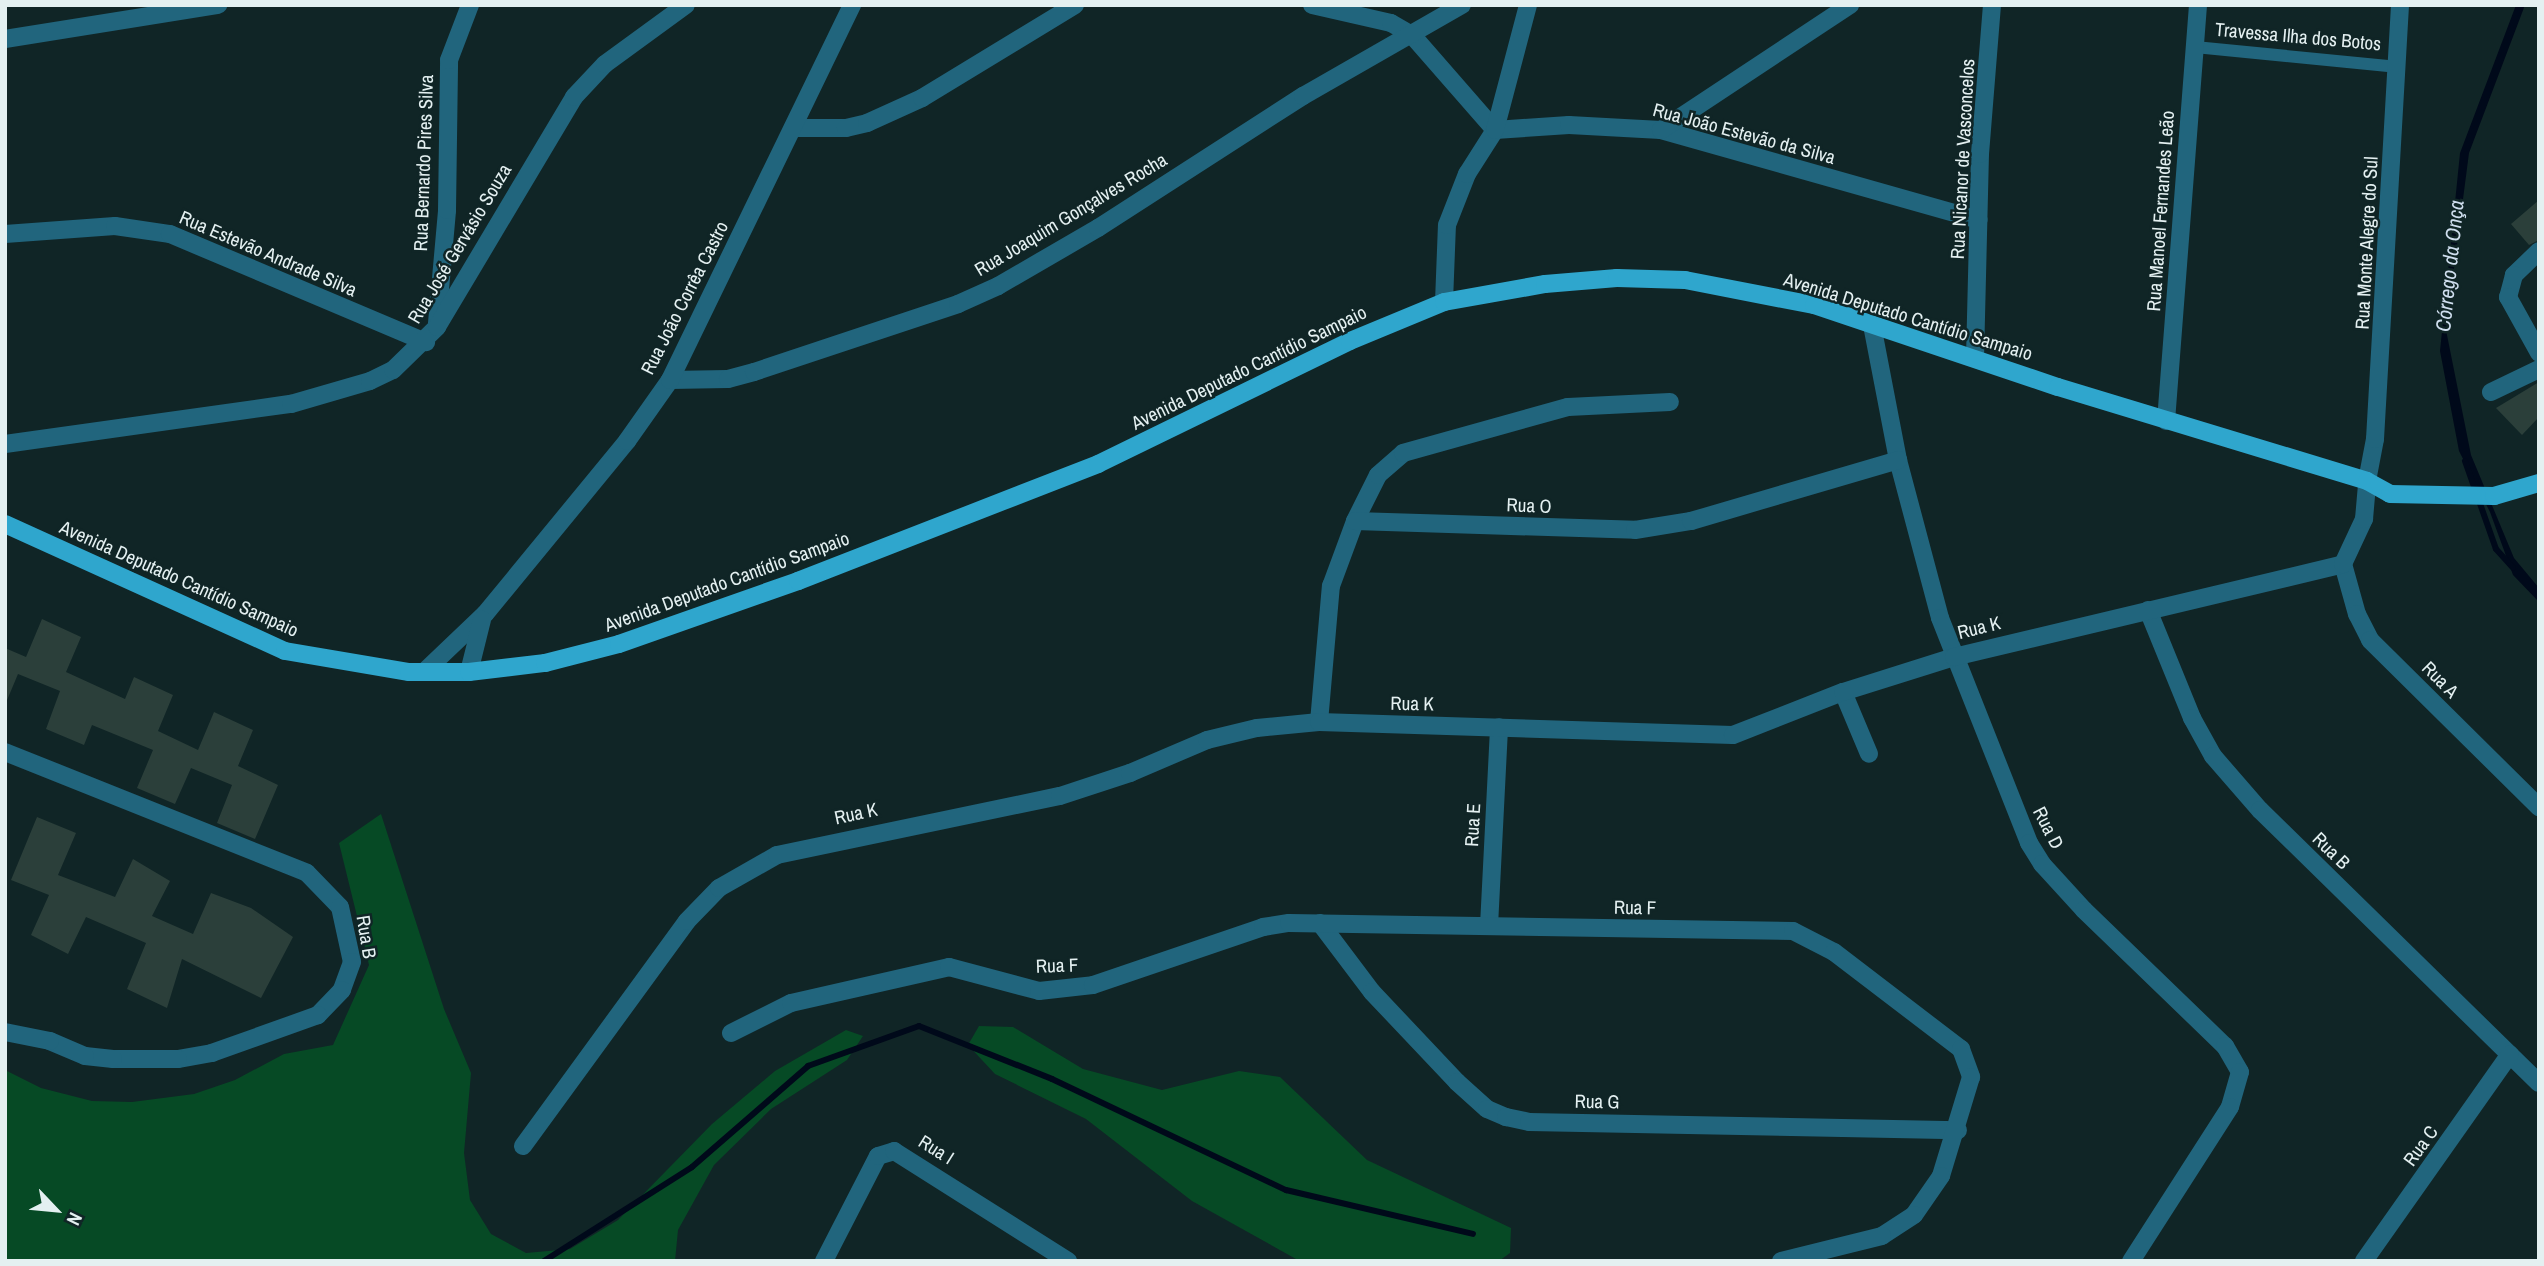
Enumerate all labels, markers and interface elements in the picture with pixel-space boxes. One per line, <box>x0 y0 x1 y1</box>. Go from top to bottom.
street label: Travessa Ilha dos Botos <box>2214 18 2382 56</box>
street label: Rua Nicanor de Vasconcelos <box>1946 58 1980 260</box>
street label: Rua Bernardo Pires Silva <box>410 74 438 252</box>
street label: Rua João Estevão da Silva <box>1650 99 1838 169</box>
street label: Rua Manoel Fernandes Leão <box>2143 110 2179 312</box>
street label: Rua Joaquim Gonçalves Rocha <box>971 149 1171 281</box>
street label: Rua Monte Alegre do Sul <box>2351 155 2383 331</box>
street label: Rua José Gervásio Souza <box>403 160 517 328</box>
water label: Córrego da Onça <box>2431 199 2469 333</box>
street label: Rua Estevão Andrade Silva <box>175 206 361 302</box>
street label: Rua João Corrêa Castro <box>637 218 733 378</box>
street label: Avenida Deputado Cantídio Sampaio <box>1781 268 2035 366</box>
street label: Avenida Deputado Cantídio Sampaio <box>1128 301 1370 435</box>
street label: Rua O <box>1506 494 1552 518</box>
street label: Avenida Deputado Cantídio Sampaio <box>56 516 302 642</box>
street label: Avenida Deputado Cantídio Sampaio <box>602 527 852 637</box>
street label: Rua K <box>1955 612 2003 644</box>
street label: Rua A <box>2417 657 2463 703</box>
street label: Rua K <box>1390 692 1434 716</box>
street label: Rua K <box>832 798 880 830</box>
street label: Rua E <box>1460 803 1486 847</box>
street label: Rua D <box>2028 803 2068 853</box>
street label: Rua B <box>2308 828 2354 874</box>
street label: Rua F <box>1614 896 1656 920</box>
street label: Rua B <box>351 914 381 960</box>
street label: Rua F <box>1035 954 1079 978</box>
street label: Rua G <box>1574 1090 1620 1114</box>
street label: Rua C <box>2399 1121 2443 1171</box>
street label: Rua I <box>914 1130 958 1170</box>
north arrow <box>21 1175 91 1245</box>
text: N <box>61 1208 89 1230</box>

